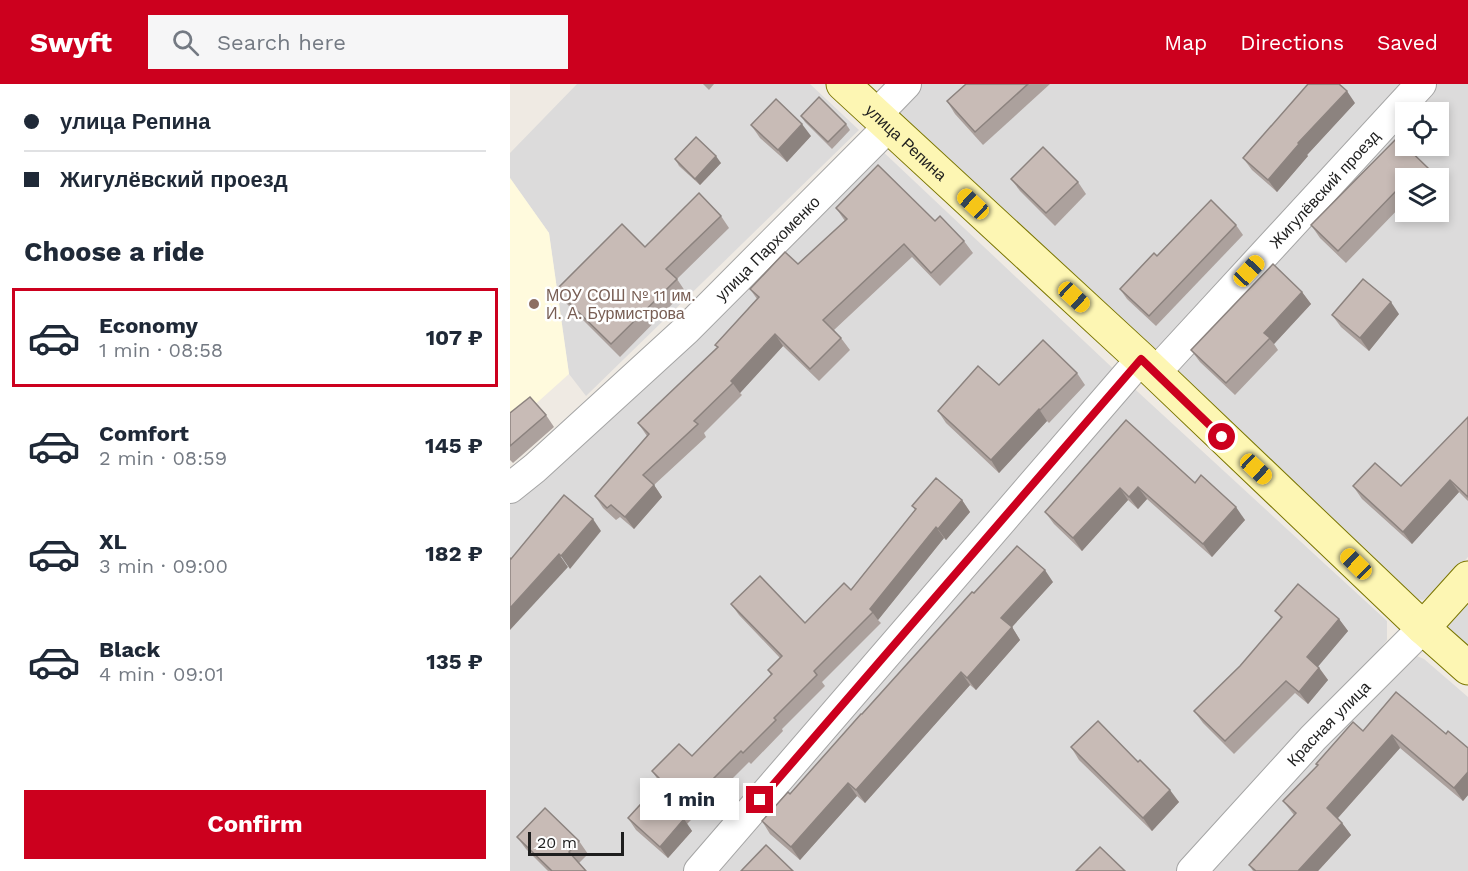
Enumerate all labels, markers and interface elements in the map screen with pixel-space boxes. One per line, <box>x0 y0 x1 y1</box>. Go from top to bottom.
search box <box>148 15 568 69</box>
text: Swyft <box>30 26 112 59</box>
icon: search <box>169 26 202 59</box>
text: Search here <box>217 30 346 55</box>
text: Map <box>1164 30 1207 55</box>
text: Directions <box>1240 30 1344 55</box>
text: Saved <box>1377 30 1438 55</box>
street label: улица Репина <box>862 100 951 185</box>
map controls <box>1395 102 1449 222</box>
button: locate <box>1395 102 1449 156</box>
text: улица Репина <box>60 109 210 134</box>
street label: Жигулёвский проезд <box>1265 126 1384 252</box>
text: Жигулёвский проезд <box>60 167 288 192</box>
button: layers <box>1395 168 1449 222</box>
car <box>954 185 992 223</box>
street label: улица Пархоменко <box>711 192 824 305</box>
text: Choose a ride <box>24 236 204 268</box>
car <box>1230 252 1268 290</box>
car <box>1055 278 1093 316</box>
place label: МОУ СОШ № 11 им. И. А. Бурмистрова <box>546 286 696 323</box>
marker: МОУ СОШ № 11 им. И. А. Бурмистрова <box>527 297 541 311</box>
icon: car <box>27 311 81 365</box>
text: Economy <box>99 313 198 338</box>
text: 107 ₽ <box>426 325 483 350</box>
text: 1 min · 08:58 <box>99 338 223 362</box>
icon: car <box>27 419 81 473</box>
text: Comfort <box>99 421 189 446</box>
route start <box>1208 423 1235 450</box>
text: 145 ₽ <box>425 433 483 458</box>
text: 2 min · 08:59 <box>99 446 227 470</box>
car <box>1237 450 1275 488</box>
icon: car <box>27 527 81 581</box>
text: XL <box>99 529 127 554</box>
text: 182 ₽ <box>425 541 483 566</box>
car <box>1337 545 1375 583</box>
text: 3 min · 09:00 <box>99 554 228 578</box>
icon: car <box>27 635 81 689</box>
text: Black <box>99 637 160 662</box>
text: 135 ₽ <box>426 649 483 674</box>
text: 4 min · 09:01 <box>99 662 224 686</box>
street label: Красная улица <box>1283 677 1374 770</box>
callout: 1 min <box>640 779 739 821</box>
route end <box>746 786 773 813</box>
text: 1 min <box>664 787 715 811</box>
button: Confirm <box>24 790 486 859</box>
scale bar <box>528 829 624 856</box>
text: 20 m <box>537 833 577 852</box>

